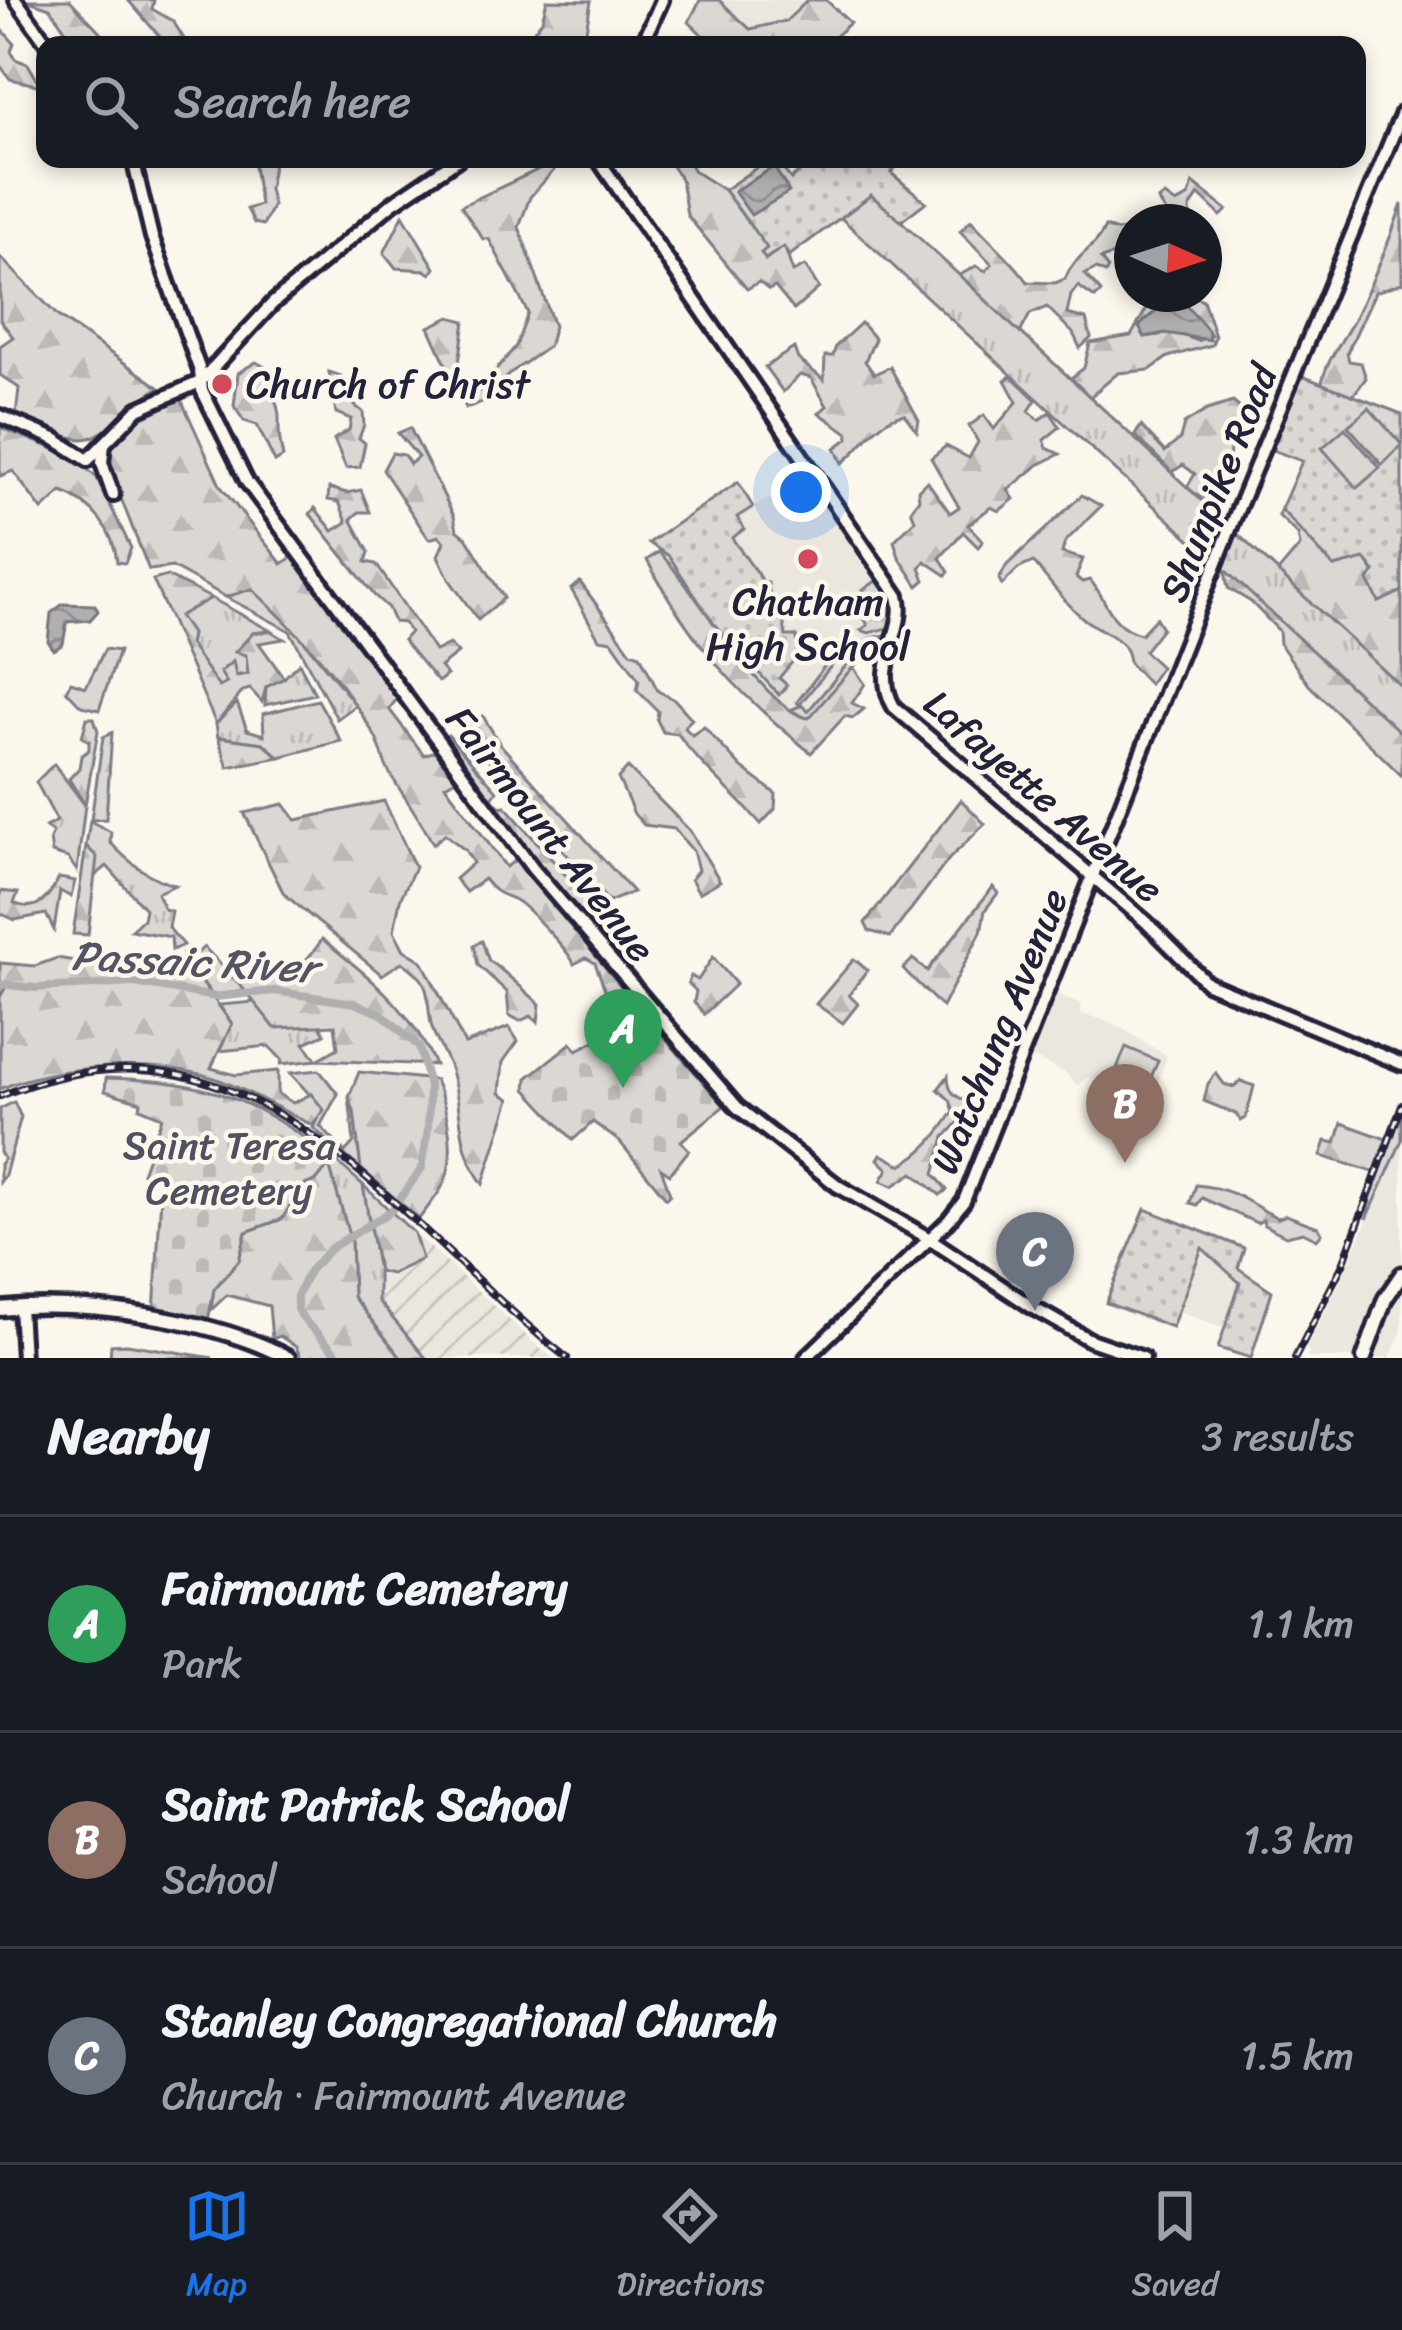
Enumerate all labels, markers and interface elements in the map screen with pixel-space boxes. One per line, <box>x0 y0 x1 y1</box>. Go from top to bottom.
search box <box>36 36 1366 168</box>
text: Search here <box>174 62 411 142</box>
icon: search <box>78 69 144 135</box>
north arrow <box>1114 204 1222 312</box>
place label: Church of Christ <box>246 350 531 419</box>
street label: Shunpike Road <box>1139 351 1298 613</box>
marker: Church of Christ <box>209 371 235 397</box>
your location <box>771 462 831 522</box>
marker: Chatham High School <box>795 546 821 572</box>
place label: Chatham High School <box>706 567 911 681</box>
street label: Lafayette Avenue <box>908 671 1180 921</box>
street label: Fairmount Avenue <box>428 690 674 978</box>
street label: Watchung Avenue <box>910 878 1088 1184</box>
water label: Passaic River <box>70 919 326 1006</box>
pin: A <box>584 989 662 1088</box>
pin: B <box>1086 1064 1164 1163</box>
park label: Saint Teresa Cemetery <box>123 1111 336 1225</box>
pin: C <box>996 1212 1074 1311</box>
text: Nearby <box>48 1391 209 1481</box>
text: 3 results <box>1201 1402 1354 1471</box>
text: Fairmount Cemetery <box>162 1549 567 1629</box>
text: A <box>74 1589 100 1658</box>
text: 1.1 km <box>1248 1589 1354 1658</box>
text: Park <box>162 1629 242 1698</box>
text: Saint Patrick School <box>162 1765 570 1845</box>
text: B <box>75 1805 99 1874</box>
text: 1.3 km <box>1243 1805 1354 1874</box>
text: School <box>162 1845 277 1914</box>
text: Stanley Congregational Church <box>162 1981 777 2061</box>
text: C <box>75 2021 99 2090</box>
text: 1.5 km <box>1241 2021 1354 2090</box>
text: Church · Fairmount Avenue <box>162 2061 626 2130</box>
tab: Map <box>184 2183 250 2313</box>
tab: Directions <box>617 2183 764 2313</box>
tab: Saved <box>1131 2183 1218 2313</box>

